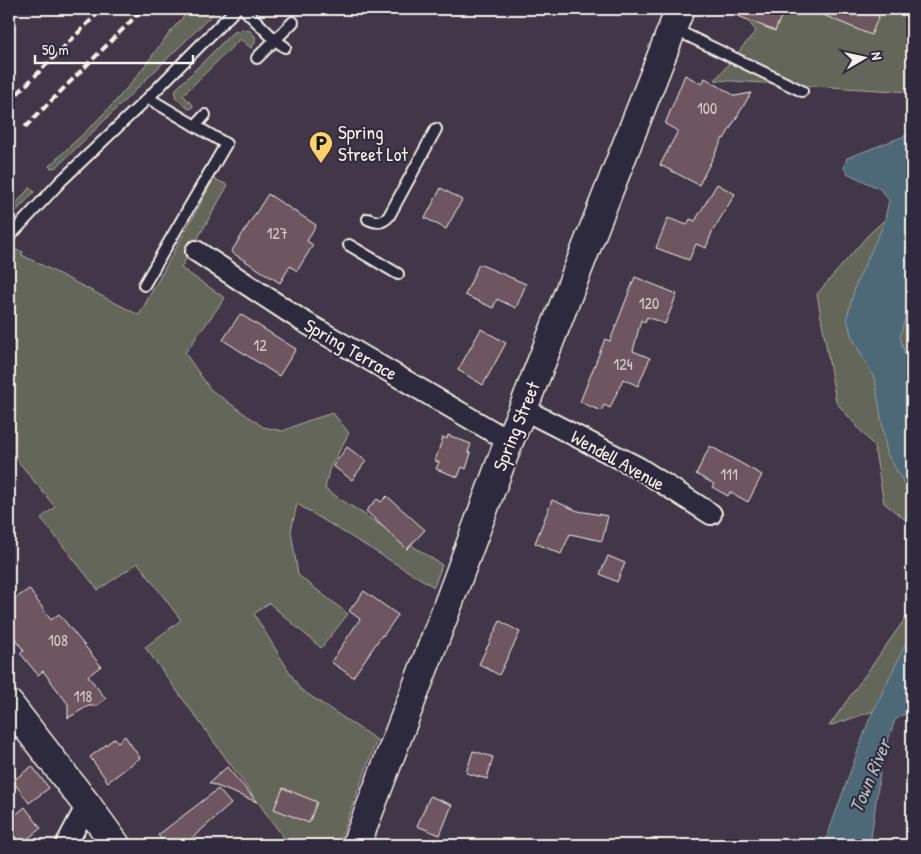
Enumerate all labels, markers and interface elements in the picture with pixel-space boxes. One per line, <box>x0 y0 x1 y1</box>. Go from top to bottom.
scale bar <box>35 32 192 64</box>
north arrow <box>838 32 888 82</box>
text: 50 m <box>42 39 69 60</box>
text: N <box>867 51 887 62</box>
house number: 100 <box>697 97 717 119</box>
place label: Spring Street Lot <box>338 119 408 167</box>
parking icon: Spring Street Lot <box>308 130 334 164</box>
house number: 127 <box>266 222 288 244</box>
house number: 120 <box>639 292 659 314</box>
street label: Spring Terrace <box>300 312 403 386</box>
house number: 12 <box>253 334 267 356</box>
house number: 124 <box>613 353 633 375</box>
street label: Spring Street <box>486 377 546 474</box>
street label: Wendell Avenue <box>566 424 670 497</box>
house number: 111 <box>720 463 738 485</box>
house number: 108 <box>48 629 68 651</box>
house number: 118 <box>74 685 92 707</box>
water label: Town River <box>842 733 898 817</box>

